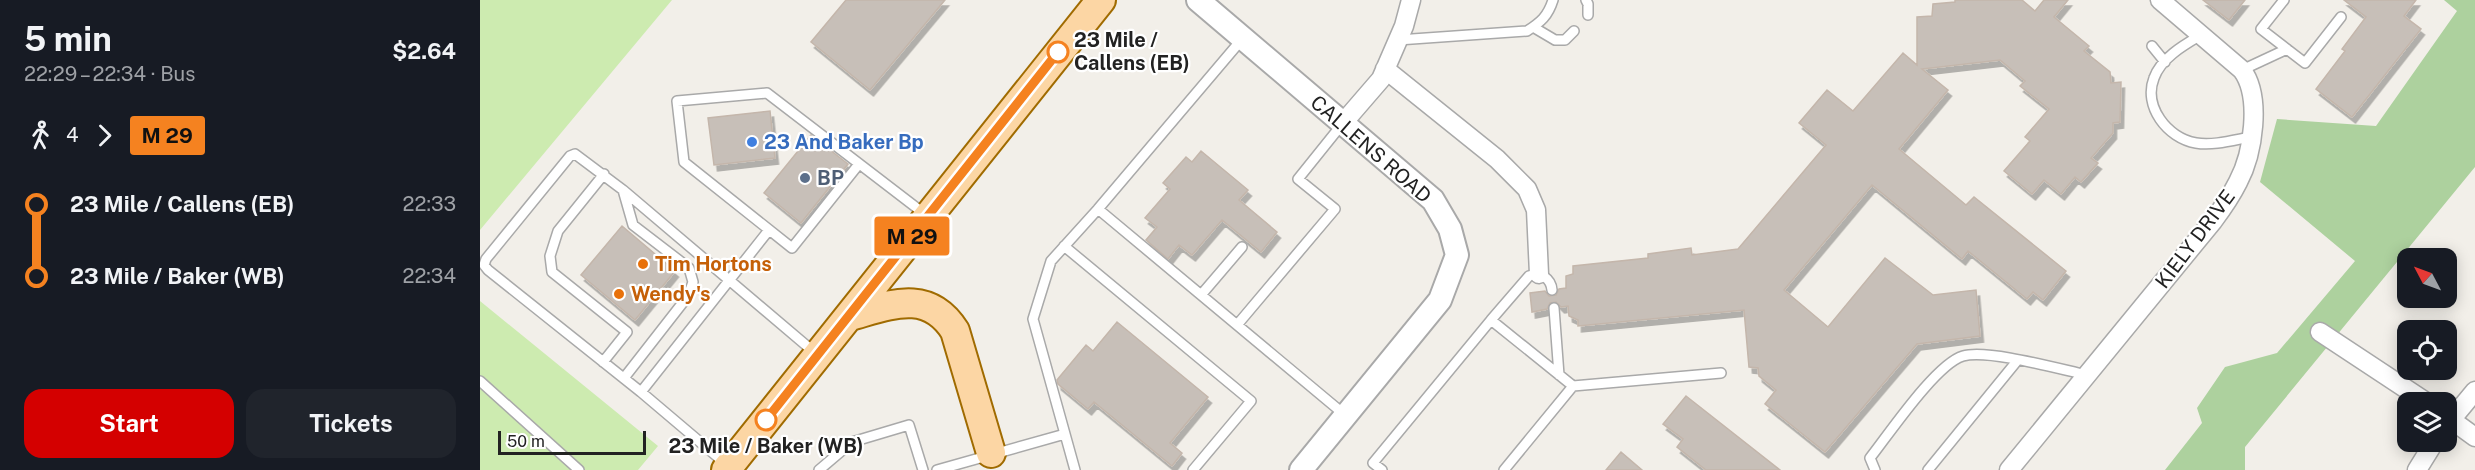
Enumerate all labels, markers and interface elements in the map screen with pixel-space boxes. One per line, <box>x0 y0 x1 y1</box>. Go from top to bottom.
text: 5 min <box>24 20 112 58</box>
place label: 23 Mile / Callens (EB) <box>1074 28 1190 75</box>
text: $2.64 <box>392 38 456 64</box>
marker: 23 Mile / Callens (EB) <box>1047 41 1069 63</box>
text: 22:29 – 22:34 · Bus <box>24 62 195 86</box>
street label: CALLENS ROAD <box>1306 90 1436 208</box>
icon: walk <box>24 119 57 152</box>
icon: forward <box>88 119 121 152</box>
text: 4 <box>66 123 79 147</box>
text: M 29 <box>142 123 193 148</box>
place label: 23 And Baker Bp <box>764 130 924 154</box>
marker: 23 And Baker Bp <box>745 135 759 149</box>
place label: BP <box>817 166 844 190</box>
marker: BP <box>798 171 812 185</box>
street label: KIELY DRIVE <box>2150 185 2240 293</box>
text: 23 Mile / Callens (EB) <box>70 191 294 217</box>
text: 22:33 <box>403 192 456 216</box>
line badge: M 29 <box>870 216 954 256</box>
text: M 29 <box>886 224 938 249</box>
north arrow <box>2397 248 2457 308</box>
map controls <box>2397 248 2457 452</box>
place label: Tim Hortons <box>655 252 772 276</box>
marker: Tim Hortons <box>636 257 650 271</box>
text: 23 Mile / Baker (WB) <box>70 263 285 289</box>
text: 22:34 <box>403 264 456 288</box>
place label: Wendy's <box>631 282 711 306</box>
marker: Wendy's <box>612 287 626 301</box>
button: locate <box>2397 320 2457 380</box>
button: Start <box>24 389 234 458</box>
button: Tickets <box>246 389 456 458</box>
button: layers <box>2397 392 2457 452</box>
marker: 23 Mile / Baker (WB) <box>755 409 777 431</box>
scale bar <box>498 428 646 456</box>
text: 50 m <box>507 432 545 451</box>
place label: 23 Mile / Baker (WB) <box>668 434 864 458</box>

